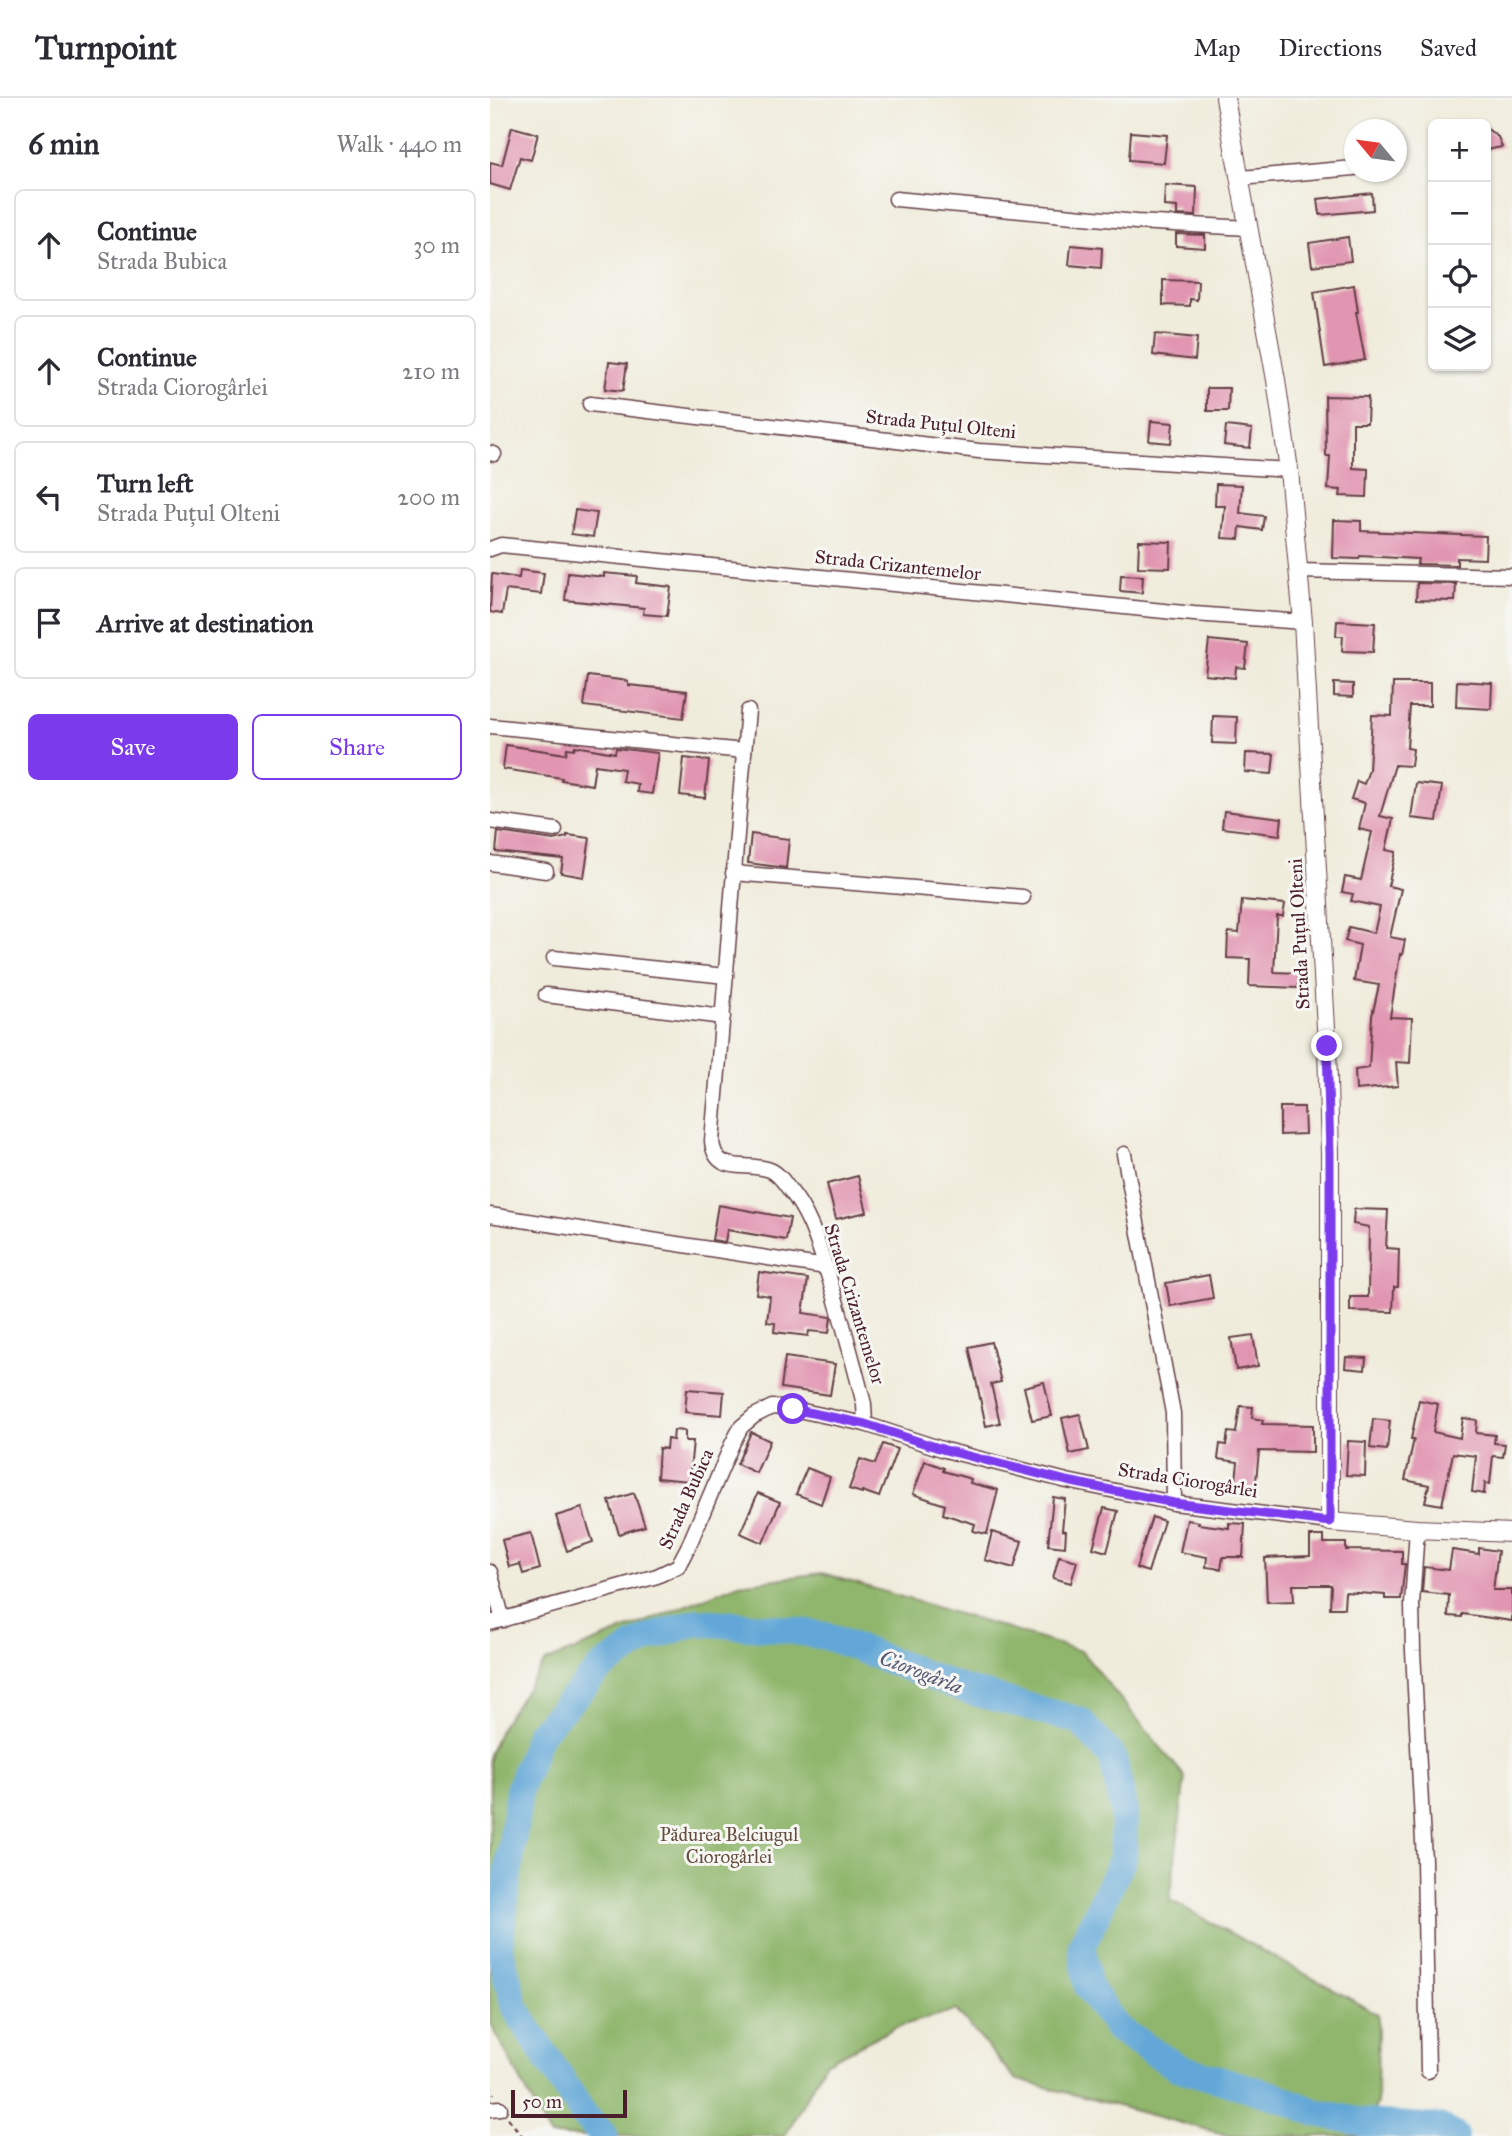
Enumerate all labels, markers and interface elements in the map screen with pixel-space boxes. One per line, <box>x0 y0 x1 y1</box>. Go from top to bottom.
text: Turnpoint <box>35 28 177 68</box>
text: Map <box>1194 33 1241 63</box>
text: Directions <box>1279 33 1382 63</box>
text: Saved <box>1420 33 1477 63</box>
north arrow <box>1344 119 1407 182</box>
map controls <box>1428 119 1491 371</box>
button: + <box>1428 119 1491 182</box>
text: 6 min <box>28 126 100 162</box>
text: Walk · 440 m <box>336 130 462 158</box>
button: − <box>1428 182 1491 245</box>
text: Continue <box>97 215 197 247</box>
icon: ahead <box>30 226 68 264</box>
text: 30 m <box>413 231 460 259</box>
button: locate <box>1428 245 1491 308</box>
text: Strada Bubica <box>97 247 227 275</box>
button: layers <box>1428 308 1491 371</box>
text: Continue <box>97 341 197 373</box>
icon: ahead <box>30 352 68 390</box>
text: 210 m <box>402 357 460 385</box>
text: Strada Ciorogârlei <box>97 373 268 401</box>
street label: Strada Puțul Olteni <box>865 405 1017 443</box>
text: Turn left <box>97 467 193 499</box>
icon: left <box>30 478 68 516</box>
text: 200 m <box>398 483 460 511</box>
text: Strada Puțul Olteni <box>97 499 280 527</box>
street label: Strada Crizantemelor <box>814 545 983 585</box>
icon: arrive <box>30 604 68 642</box>
text: Arrive at destination <box>97 607 314 639</box>
button: Save <box>28 714 238 780</box>
button: Share <box>252 714 462 780</box>
street label: Strada Puțul Olteni <box>1284 858 1314 1010</box>
route end <box>1311 1030 1342 1061</box>
street label: Strada Crizantemelor <box>820 1221 891 1388</box>
route start <box>777 1393 808 1424</box>
street label: Strada Bubica <box>654 1444 719 1553</box>
street label: Strada Ciorogârlei <box>1116 1458 1259 1503</box>
water label: Ciorogârla <box>876 1644 966 1700</box>
park label: Pădurea Belciugul Ciorogârlei <box>660 1823 799 1869</box>
scale bar <box>511 2087 626 2119</box>
text: 50 m <box>522 2090 562 2113</box>

